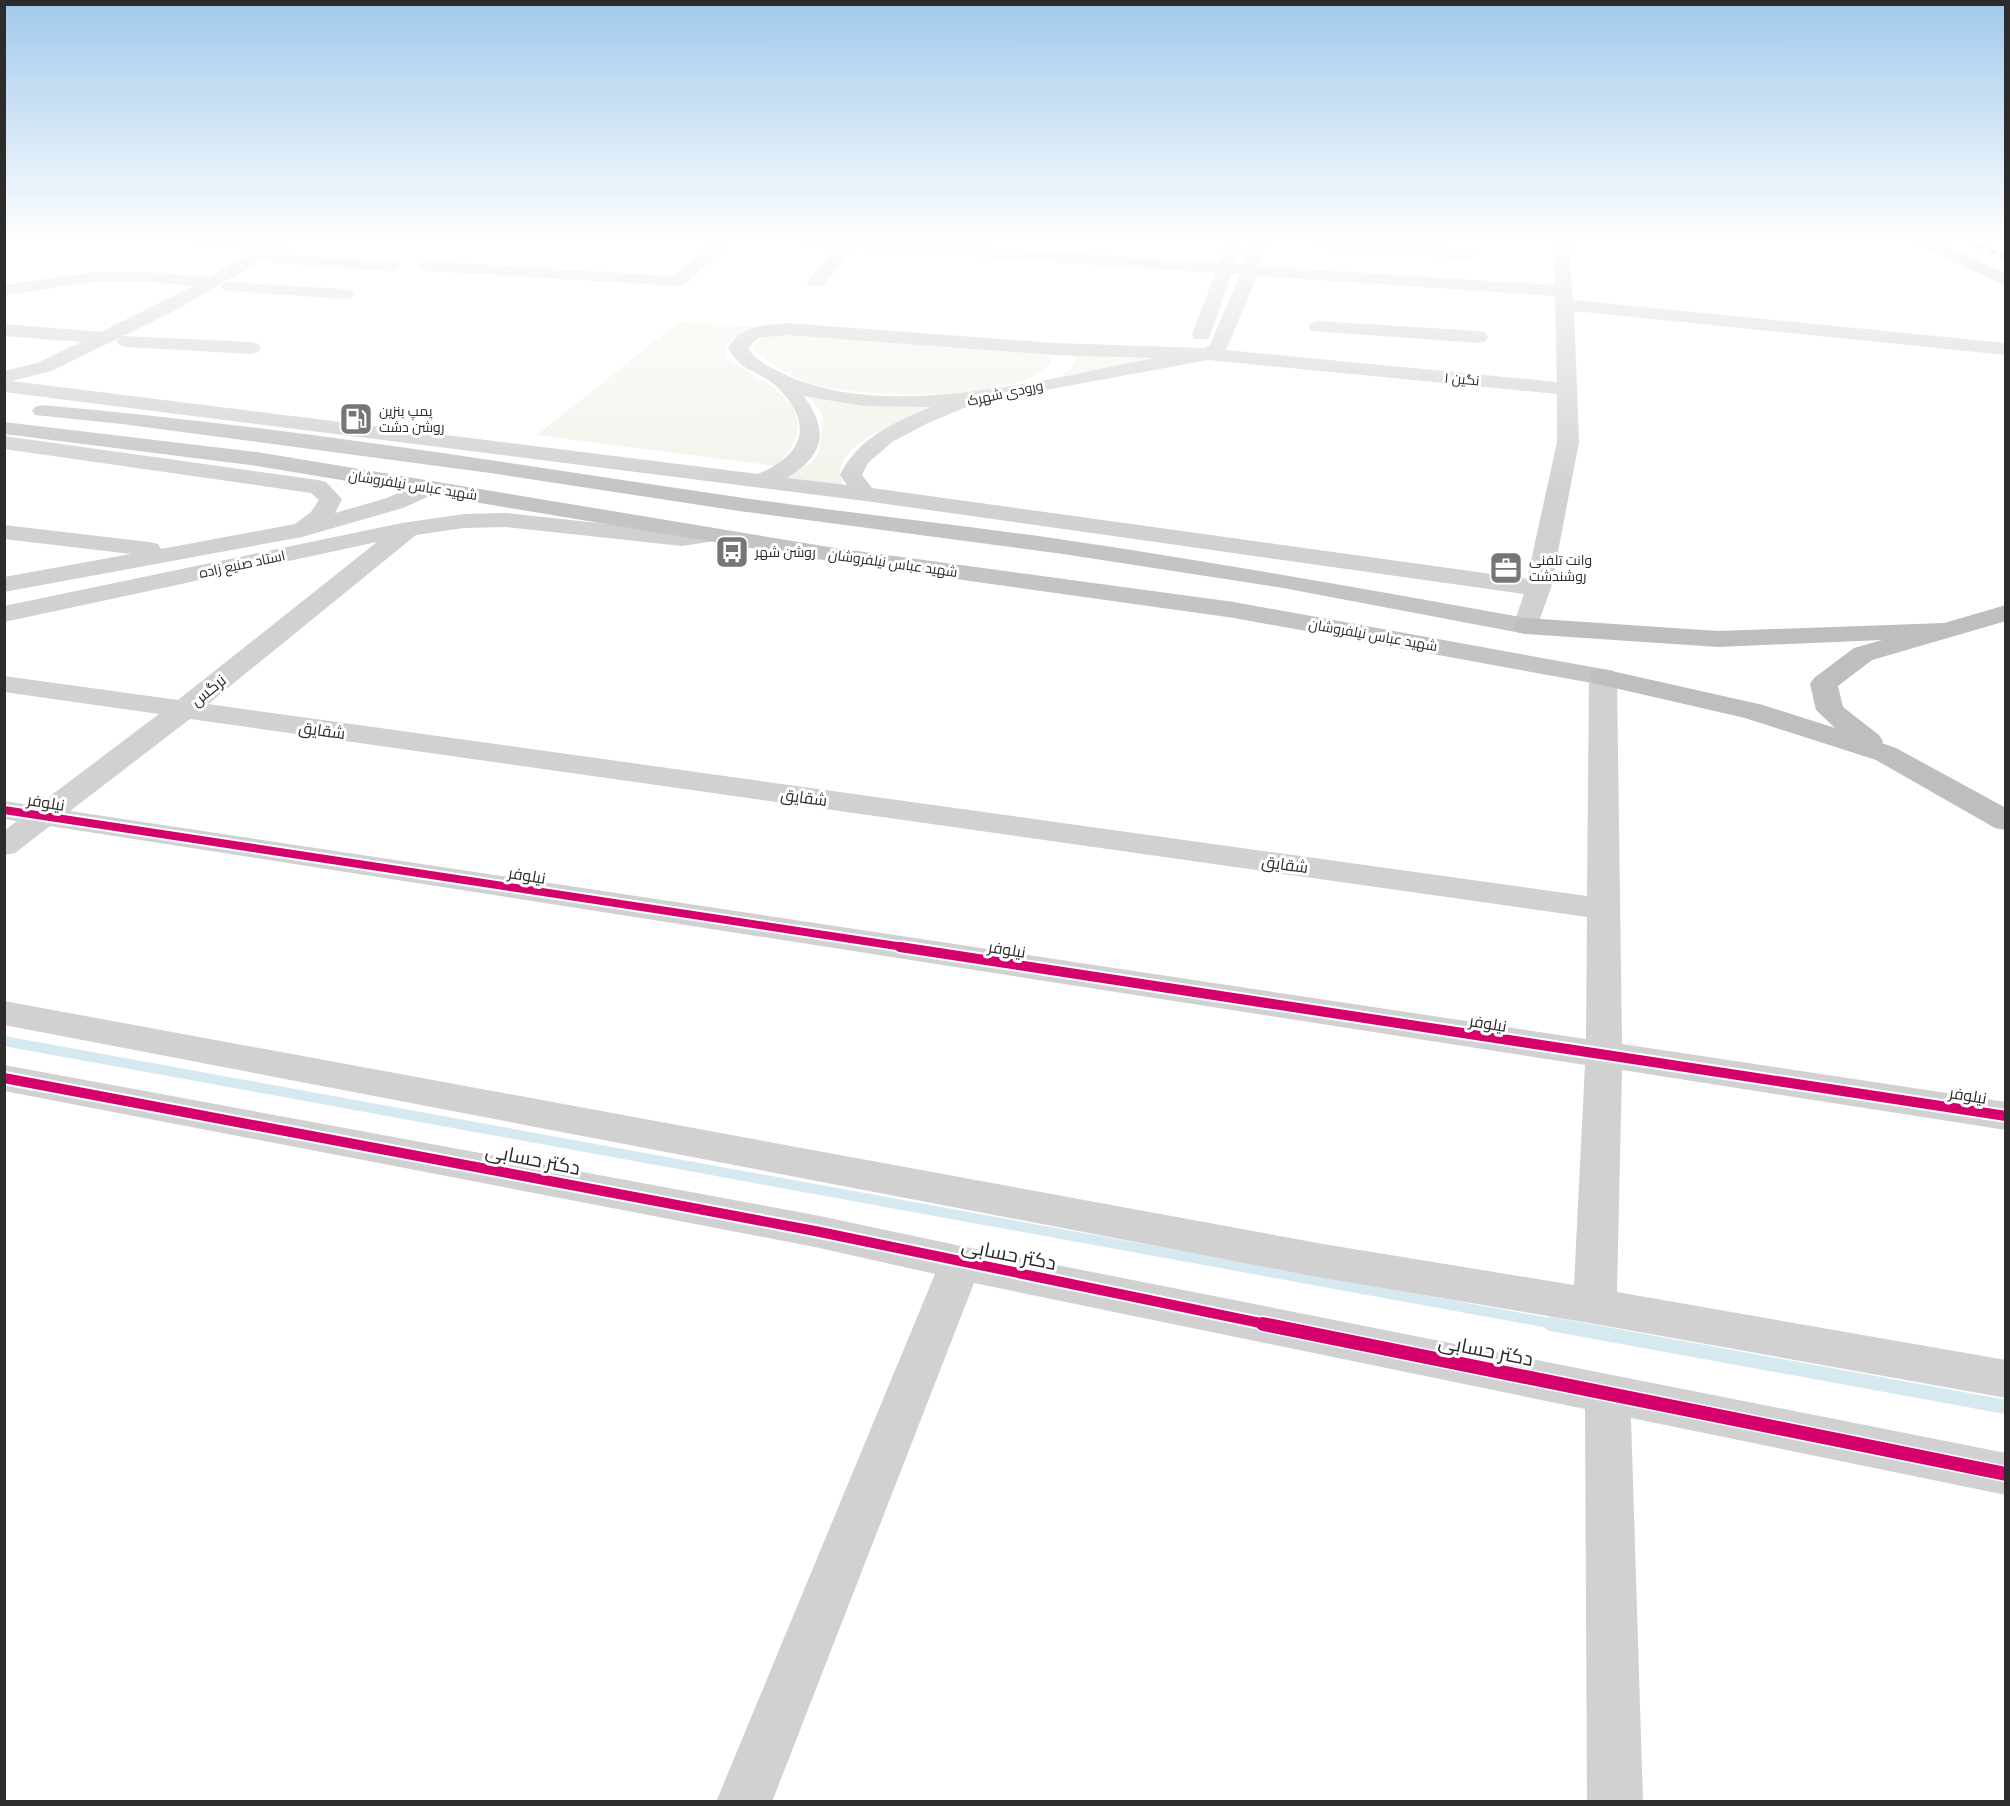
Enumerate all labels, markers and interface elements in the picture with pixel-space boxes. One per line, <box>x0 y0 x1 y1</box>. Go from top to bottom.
street label: نگین ۱ <box>1444 370 1480 388</box>
street label: ورودی شهرک <box>965 377 1045 409</box>
fuel station icon: پمپ بنزین روشن دشت <box>338 401 374 437</box>
place label: پمپ بنزین روشن دشت <box>379 403 444 435</box>
street label: شهید عباس نیلفروشان <box>347 467 479 503</box>
bus stop icon: روشن شهر <box>714 534 750 570</box>
place label: روشن شهر <box>754 544 816 560</box>
street label: شهید عباس نیلفروشان <box>827 546 959 580</box>
street label: استاد صنیع زاده <box>197 547 287 582</box>
office icon: وانت تلفنی روشندشت <box>1488 550 1524 586</box>
place label: وانت تلفنی روشندشت <box>1529 552 1592 584</box>
street label: شهید عباس نیلفروشان <box>1307 616 1439 654</box>
street label: نرگس <box>187 670 230 711</box>
street label: شقایق <box>297 718 346 744</box>
street label: شقایق <box>779 785 828 811</box>
street label: نیلوفر <box>25 790 66 815</box>
street label: شقایق <box>1260 852 1309 878</box>
street label: نیلوفر <box>506 863 547 888</box>
street label: نیلوفر <box>986 937 1027 962</box>
street label: نیلوفر <box>1467 1011 1508 1036</box>
street label: نیلوفر <box>1947 1083 1988 1108</box>
street label: دکتر حسابی <box>483 1138 582 1181</box>
street label: دکتر حسابی <box>959 1233 1058 1276</box>
street label: دکتر حسابی <box>1436 1329 1535 1372</box>

